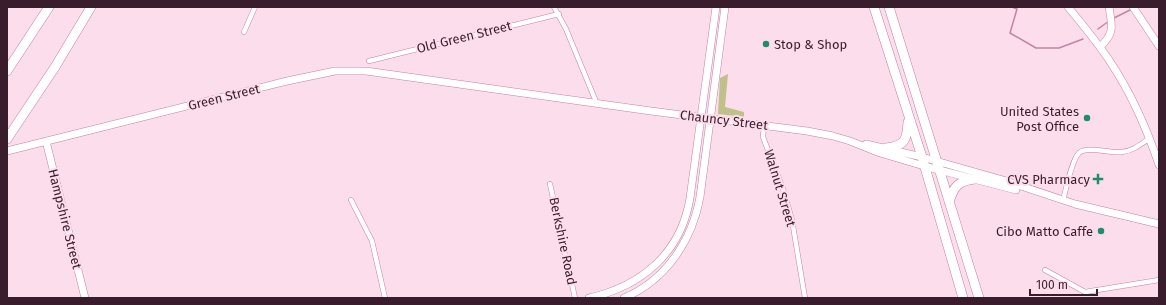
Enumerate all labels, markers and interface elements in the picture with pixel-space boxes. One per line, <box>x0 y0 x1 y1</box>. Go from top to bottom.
street label: Old Green Street <box>415 18 513 56</box>
place label: Stop & Shop <box>774 37 847 52</box>
marker: Stop & Shop <box>761 39 771 49</box>
street label: Green Street <box>187 81 262 113</box>
place label: United States Post Office <box>1000 104 1079 134</box>
street label: Chauncy Street <box>679 107 769 133</box>
marker: United States Post Office <box>1082 113 1092 123</box>
street label: Walnut Street <box>761 148 799 229</box>
street label: Hampshire Street <box>45 167 85 271</box>
place label: CVS Pharmacy <box>1007 172 1091 187</box>
marker: CVS Pharmacy <box>1093 174 1103 184</box>
street label: Berkshire Road <box>546 196 580 286</box>
place label: Cibo Matto Caffe <box>996 224 1093 239</box>
marker: Cibo Matto Caffe <box>1096 226 1106 236</box>
scale bar <box>1030 271 1097 297</box>
text: 100 m <box>1036 278 1068 292</box>

